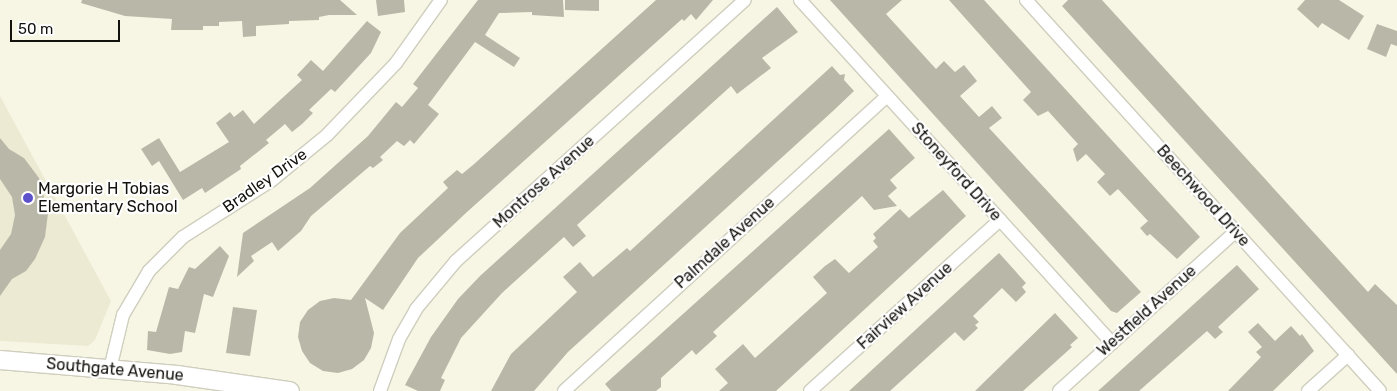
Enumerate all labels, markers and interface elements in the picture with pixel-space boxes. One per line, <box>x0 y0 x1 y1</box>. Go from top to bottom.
scale bar <box>12 10 122 42</box>
text: 50 m <box>18 20 53 38</box>
street label: Stoneyford Drive <box>907 119 1005 225</box>
street label: Montrose Avenue <box>489 131 599 233</box>
street label: Beechwood Drive <box>1152 141 1254 251</box>
street label: Bradley Drive <box>219 145 311 217</box>
place label: Margorie H Tobias Elementary School <box>38 179 178 217</box>
marker: Margorie H Tobias Elementary School <box>22 192 34 204</box>
street label: Palmdale Avenue <box>671 193 779 293</box>
street label: Fairview Avenue <box>853 258 957 354</box>
street label: Westfield Avenue <box>1093 261 1201 361</box>
street label: Southgate Avenue <box>45 354 185 386</box>

